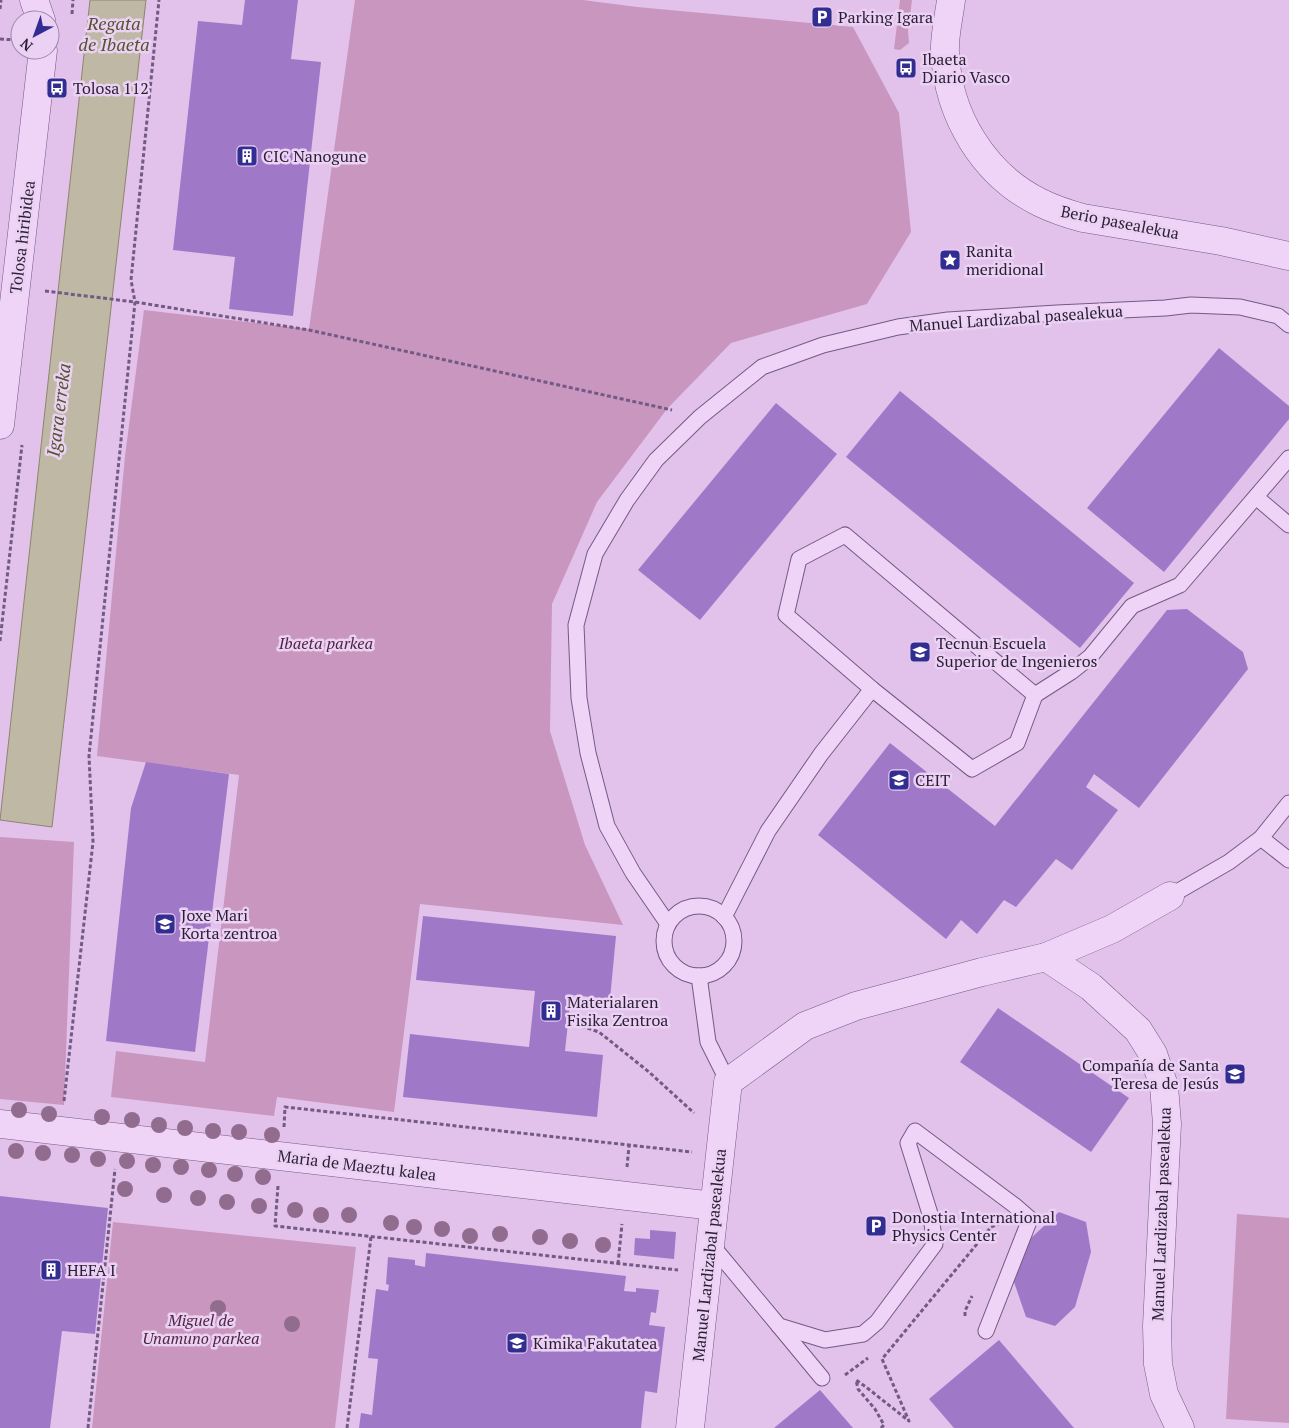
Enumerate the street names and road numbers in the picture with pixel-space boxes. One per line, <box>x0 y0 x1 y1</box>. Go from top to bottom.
street label: Tolosa hiribidea <box>4 179 40 295</box>
street label: Berio pasealekua <box>1059 200 1181 244</box>
street label: Manuel Lardizabal pasealekua <box>908 300 1124 336</box>
street label: Manuel Lardizabal pasealekua <box>1146 1107 1176 1321</box>
street label: Maria de Maeztu kalea <box>276 1144 438 1186</box>
street label: Manuel Lardizabal pasealekua <box>687 1147 731 1363</box>

